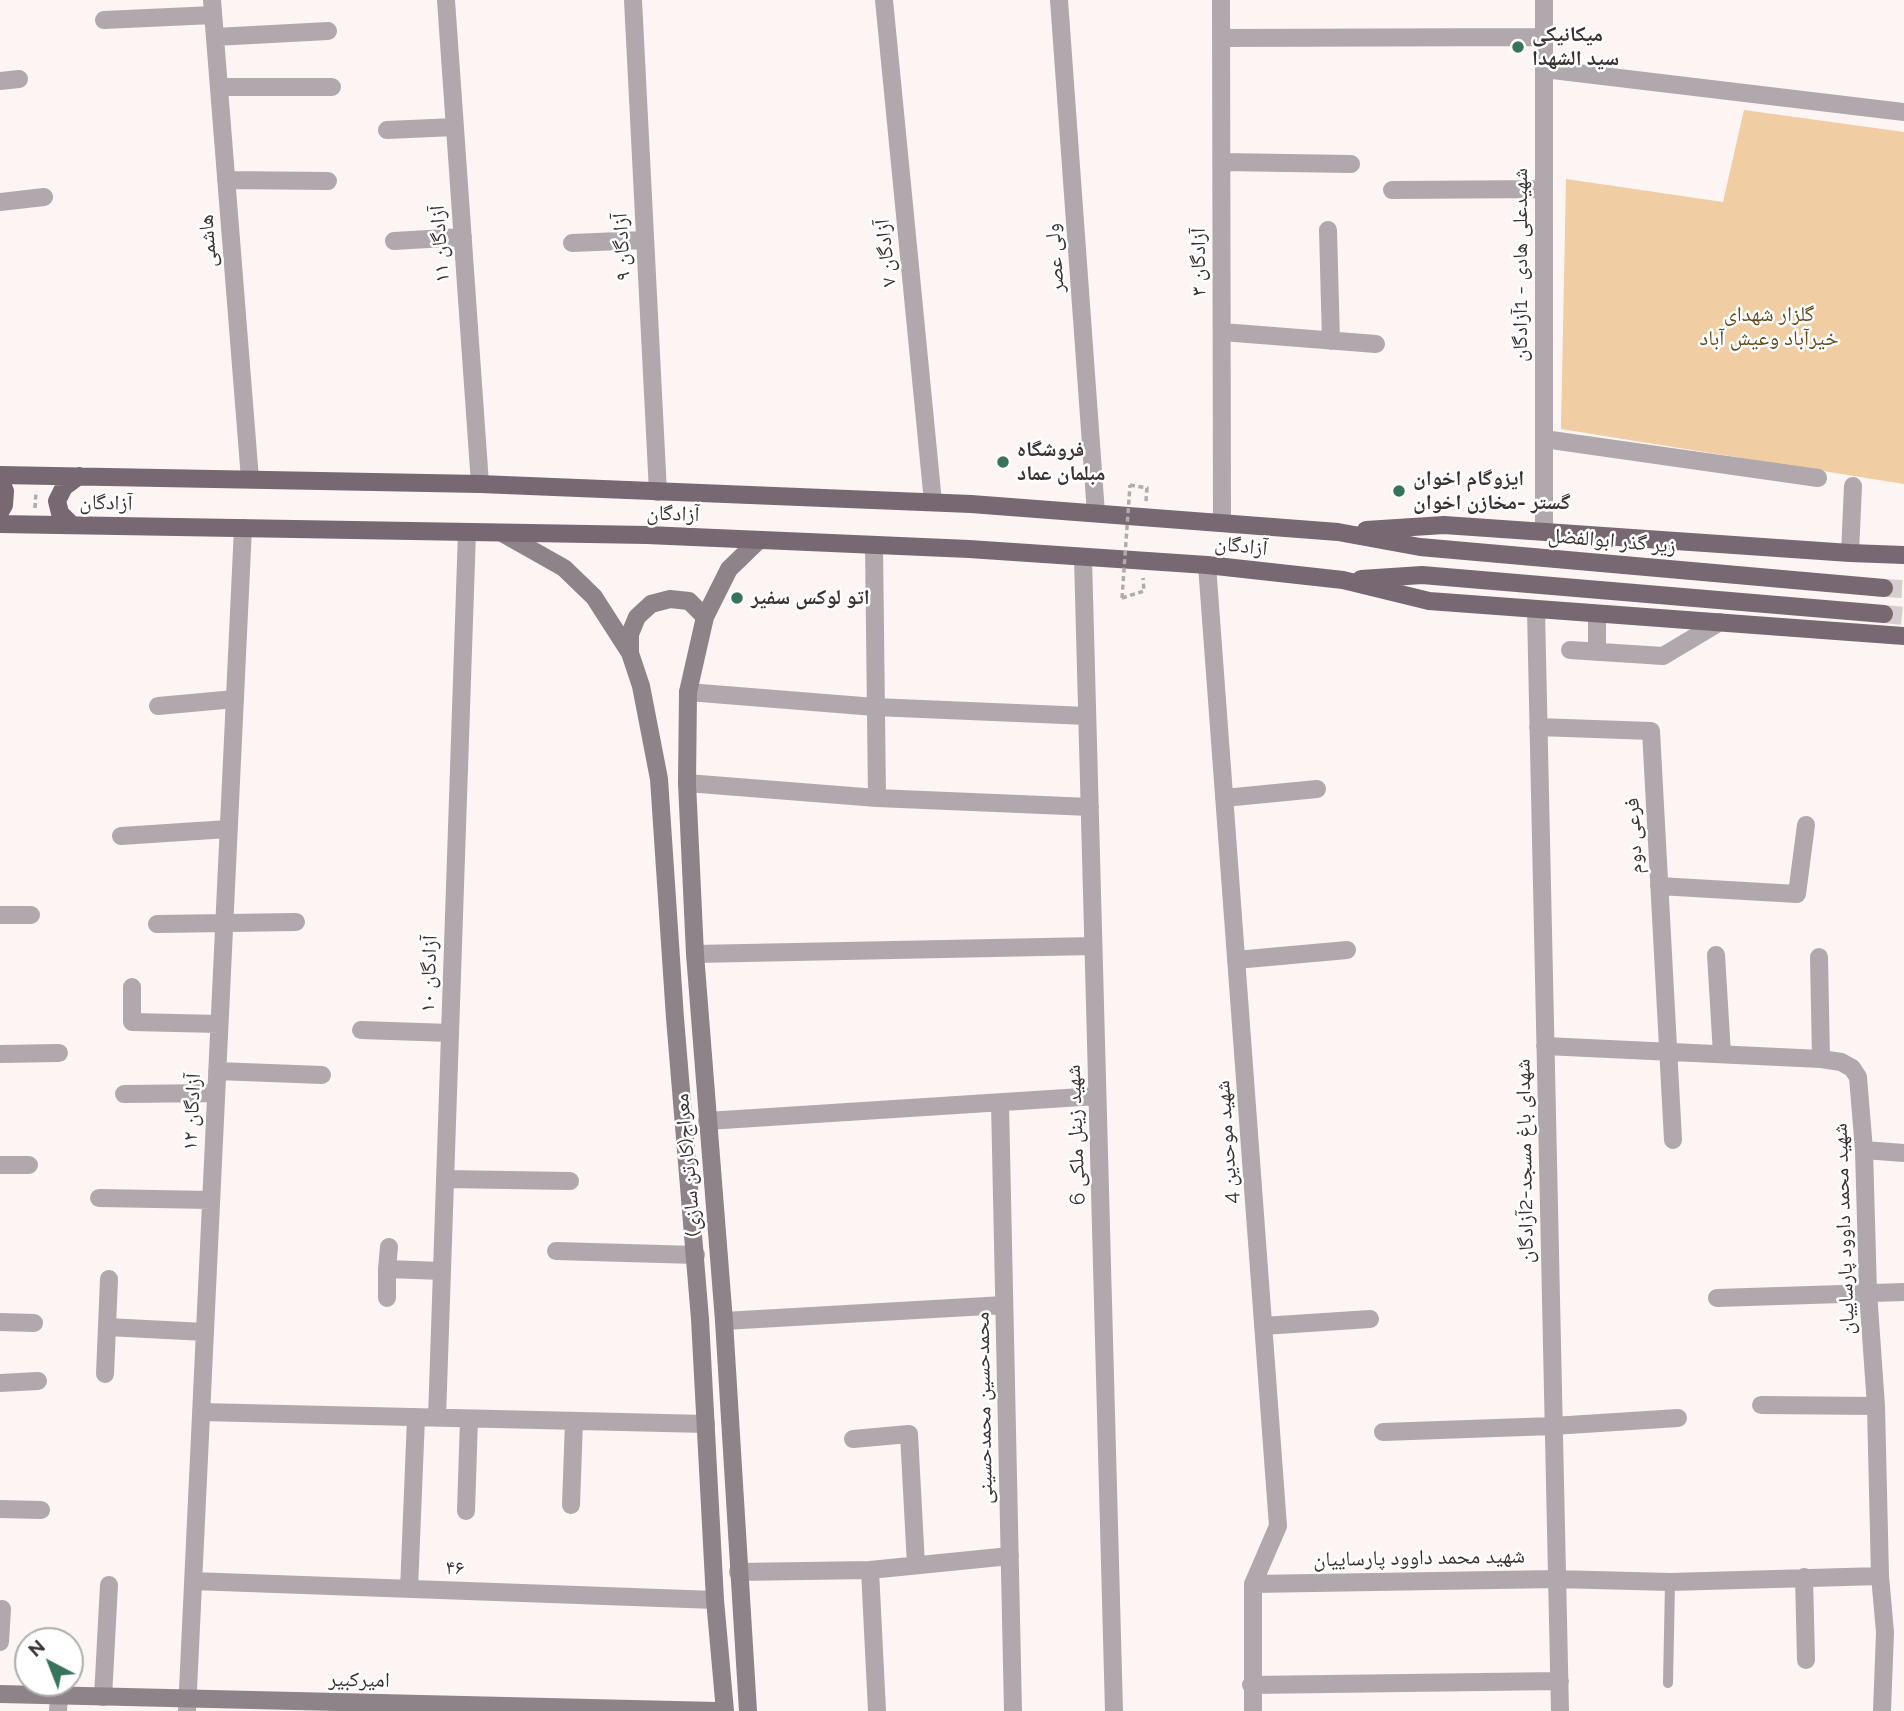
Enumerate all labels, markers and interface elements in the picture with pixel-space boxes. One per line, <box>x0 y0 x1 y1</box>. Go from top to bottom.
place label: میکانیکی سید الشهدا <box>1532 22 1619 72</box>
marker: میکانیکی سید الشهدا <box>1510 39 1526 55</box>
street label: شهیدعلی هادی - 1آزادگان <box>1508 168 1534 362</box>
street label: ۱۱ آزادگان <box>425 205 455 283</box>
street label: ۹ آزادگان <box>608 212 636 282</box>
street label: هاشمی <box>194 214 222 268</box>
street label: ۷ آزادگان <box>870 218 902 288</box>
street label: ولی عصر <box>1040 222 1070 294</box>
street label: ۳ آزادگان <box>1186 228 1212 296</box>
park label: گلزار شهدای خیرآباد وعیش آباد <box>1699 302 1839 352</box>
place label: فروشگاه مبلمان عماد <box>1017 437 1105 487</box>
marker: فروشگاه مبلمان عماد <box>995 454 1011 470</box>
place label: ایزوگام اخوان گستر -مخازن اخوان <box>1413 466 1571 516</box>
marker: ایزوگام اخوان گستر -مخازن اخوان <box>1391 483 1407 499</box>
street label: آزادگان <box>79 490 133 516</box>
street label: آزادگان <box>646 500 700 528</box>
street label: زیر گذر ابوالفضل <box>1547 523 1677 559</box>
street label: آزادگان <box>1213 531 1269 561</box>
place label: اتو لوکس سفیر <box>751 585 870 611</box>
marker: اتو لوکس سفیر <box>729 590 745 606</box>
street label: فرعی دوم <box>1619 797 1649 875</box>
street label: ۱۰ آزادگان <box>415 935 443 1013</box>
street label: شهدای‌ باغ مسجد-2آزادگان <box>1511 1058 1539 1264</box>
street label: 6 شهید زینل ملکی <box>1061 1064 1091 1206</box>
street label: ۱۲ آزادگان <box>177 1073 207 1151</box>
street label: 4 شهید موحدین <box>1210 1079 1244 1205</box>
street label: معراج(کارتن سازی) <box>669 1092 707 1238</box>
street label: شهید محمد داوود پارساییان <box>1828 1123 1860 1335</box>
street label: محمدحسین محمدحسینی <box>970 1312 998 1504</box>
street label: شهید محمد داوود پارساییان <box>1313 1544 1525 1572</box>
street label: ۴۶ <box>445 1555 465 1581</box>
north arrow <box>14 1627 84 1697</box>
text: N <box>24 1635 49 1661</box>
street label: امیرکبیر <box>328 1667 390 1693</box>

